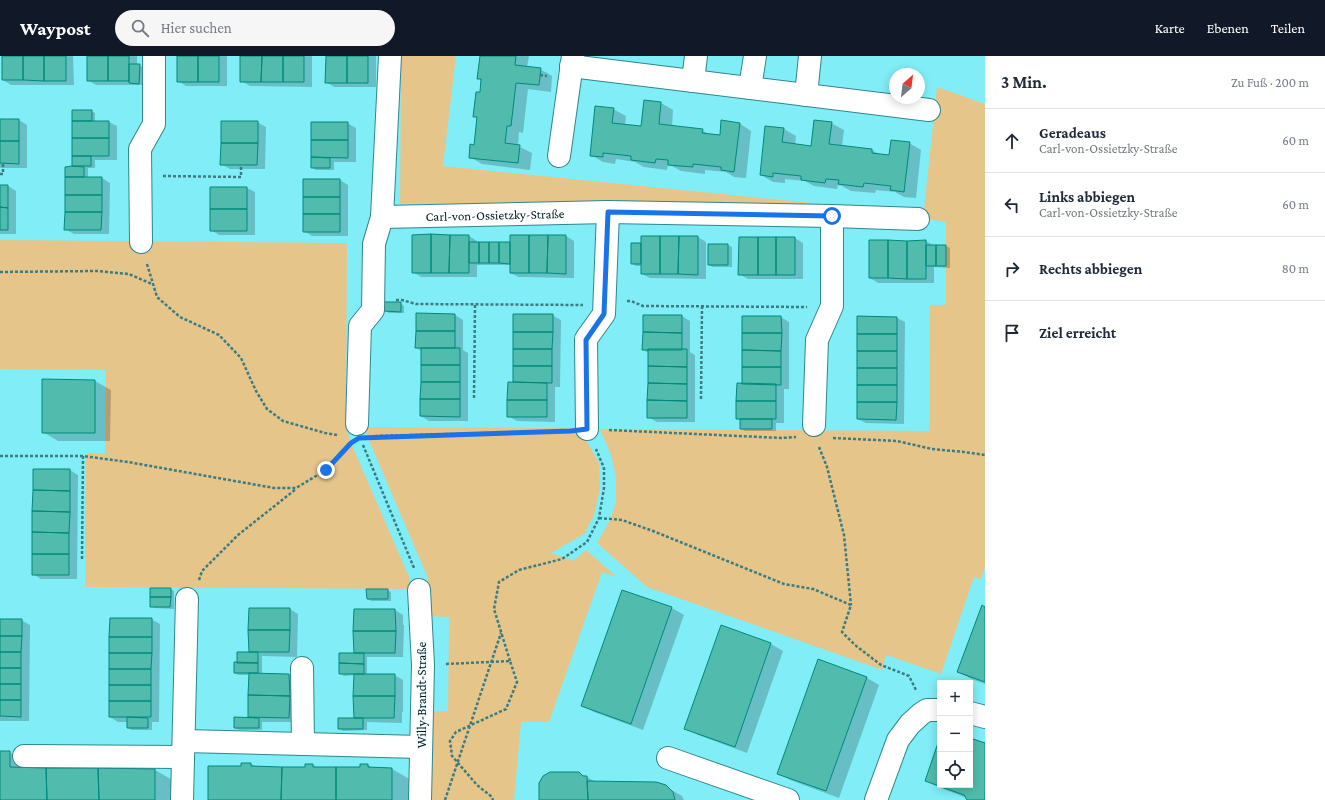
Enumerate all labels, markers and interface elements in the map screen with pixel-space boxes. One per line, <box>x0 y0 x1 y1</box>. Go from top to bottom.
search box <box>115 10 395 46</box>
icon: search <box>129 17 151 39</box>
text: Waypost <box>20 18 91 39</box>
text: Hier suchen <box>161 20 232 36</box>
text: Karte <box>1155 20 1185 36</box>
text: Ebenen <box>1207 20 1249 36</box>
text: Teilen <box>1271 20 1305 36</box>
north arrow <box>889 68 925 104</box>
text: 3 Min. <box>1001 73 1047 92</box>
text: Zu Fuß · 200 m <box>1231 75 1309 90</box>
text: Geradeaus <box>1039 125 1106 141</box>
icon: ahead <box>1001 130 1023 152</box>
text: 60 m <box>1282 133 1309 148</box>
text: Carl-von-Ossietzky-Straße <box>1039 141 1177 156</box>
text: Links abbiegen <box>1039 189 1135 205</box>
icon: left <box>1001 194 1023 216</box>
text: 60 m <box>1282 197 1309 212</box>
text: Carl-von-Ossietzky-Straße <box>1039 205 1177 220</box>
street label: Carl-von-Ossietzky-Straße <box>425 206 565 224</box>
route start <box>823 207 841 225</box>
icon: right <box>1001 258 1023 280</box>
text: Rechts abbiegen <box>1039 261 1142 277</box>
text: 80 m <box>1282 261 1309 276</box>
icon: arrive <box>1001 322 1023 344</box>
text: Ziel erreicht <box>1039 325 1116 341</box>
route end <box>317 461 335 479</box>
street label: Willy-Brandt-Straße <box>414 641 429 748</box>
map controls <box>937 680 973 788</box>
button: + <box>937 680 973 716</box>
button: − <box>937 716 973 752</box>
button: locate <box>937 752 973 788</box>

